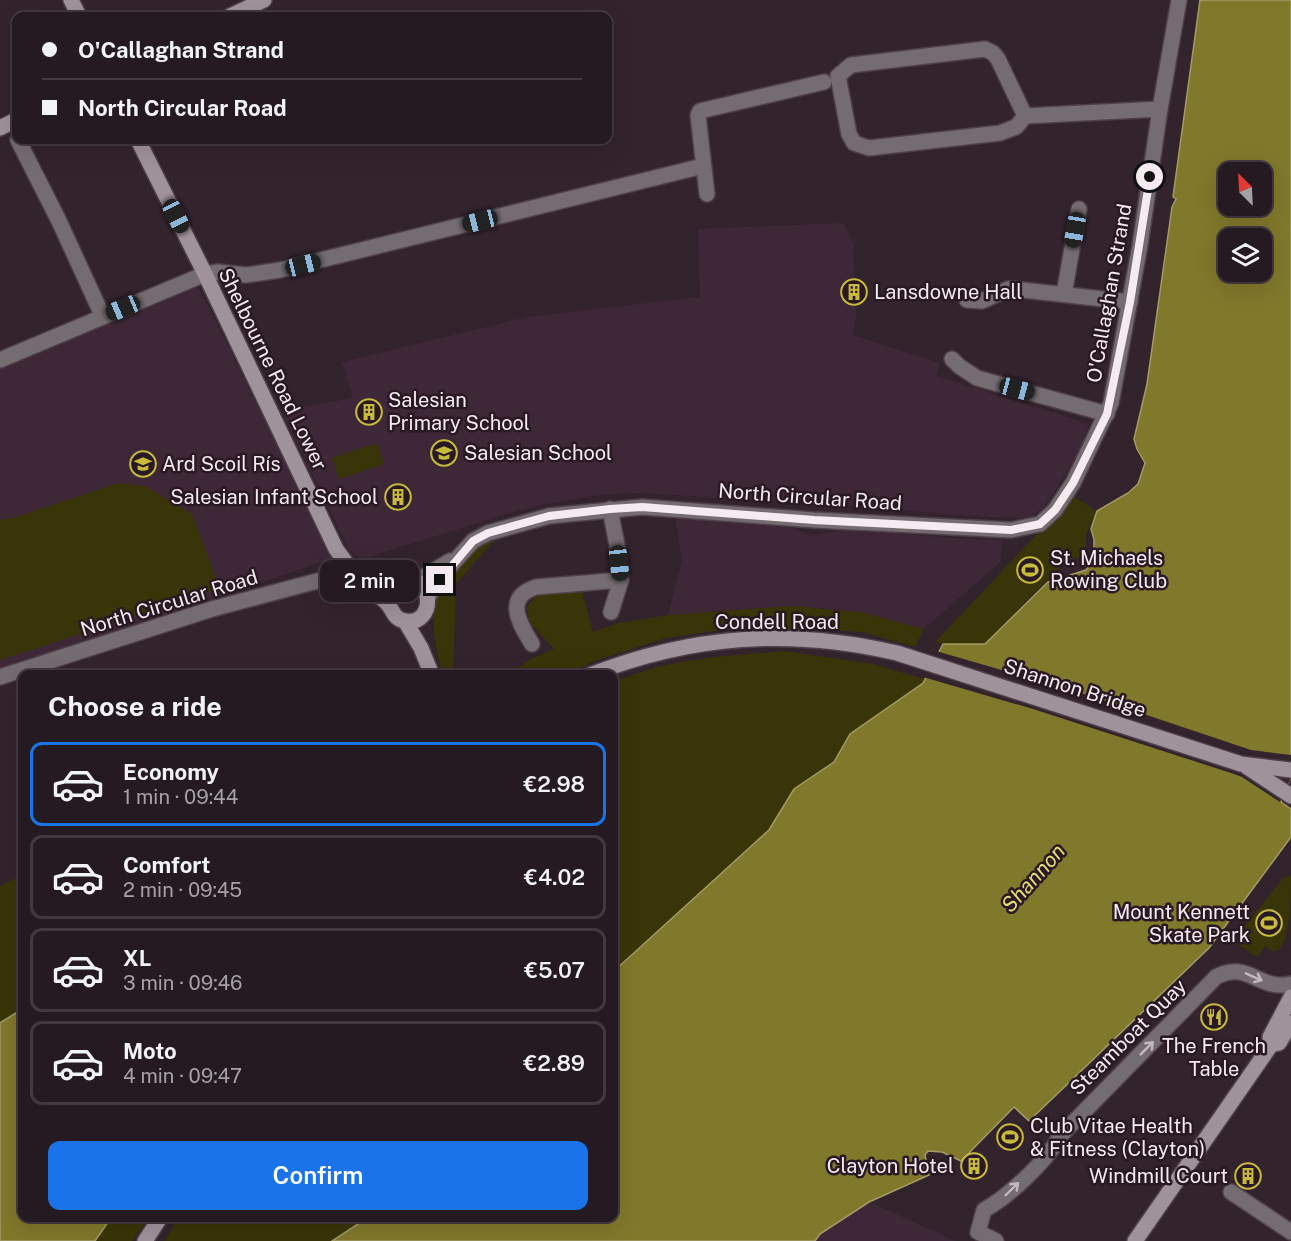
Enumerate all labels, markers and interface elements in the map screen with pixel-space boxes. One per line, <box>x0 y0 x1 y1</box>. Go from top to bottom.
text: O'Callaghan Strand <box>78 37 284 63</box>
text: North Circular Road <box>78 95 287 121</box>
north arrow <box>1218 162 1272 216</box>
map controls <box>1218 162 1272 282</box>
route start <box>1136 163 1163 190</box>
car <box>160 196 192 236</box>
street label: O'Callaghan Strand <box>1081 202 1137 384</box>
car <box>460 208 500 234</box>
car <box>1063 211 1087 249</box>
button: layers <box>1218 228 1272 282</box>
car <box>283 252 323 278</box>
street label: Shelbourne Road Lower <box>214 264 332 474</box>
building icon: Lansdowne Hall <box>839 277 869 307</box>
place label: Lansdowne Hall <box>874 280 1022 304</box>
car <box>103 293 143 323</box>
car <box>997 376 1037 402</box>
place label: Salesian Primary School <box>388 388 530 435</box>
building icon: Salesian Primary School <box>354 397 384 427</box>
school or university icon: Salesian School <box>429 438 459 468</box>
place label: Salesian School <box>464 441 612 465</box>
school or university icon: Ard Scoil Rís <box>128 449 158 479</box>
place label: Ard Scoil Rís <box>162 452 281 476</box>
street label: North Circular Road <box>717 479 903 515</box>
building icon: Salesian Infant School <box>383 482 413 512</box>
place label: Salesian Infant School <box>170 485 378 509</box>
car <box>608 544 630 582</box>
place label: St. Michaels Rowing Club <box>1050 546 1167 593</box>
sports icon: St. Michaels Rowing Club <box>1015 555 1045 585</box>
callout: 2 min <box>320 559 419 601</box>
street label: North Circular Road <box>77 565 261 641</box>
route end <box>426 566 453 593</box>
text: 2 min <box>344 569 395 593</box>
street label: Condell Road <box>715 610 839 634</box>
street label: Shannon Bridge <box>1001 654 1149 722</box>
text: Choose a ride <box>48 690 222 722</box>
icon: car <box>51 757 105 811</box>
text: Economy <box>123 759 219 785</box>
text: €2.98 <box>524 771 585 797</box>
text: 1 min · 09:44 <box>123 785 238 809</box>
water label: Shannon <box>996 839 1070 917</box>
icon: car <box>51 850 105 904</box>
text: Comfort <box>123 852 210 878</box>
text: €4.02 <box>524 864 585 890</box>
text: 2 min · 09:45 <box>123 878 242 902</box>
place label: Mount Kennett Skate Park <box>1113 900 1250 947</box>
sports icon: Mount Kennett Skate Park <box>1254 908 1284 938</box>
icon: car <box>51 943 105 997</box>
text: XL <box>123 945 151 971</box>
text: €5.07 <box>524 957 585 983</box>
text: 3 min · 09:46 <box>123 971 243 995</box>
one-way arrow <box>1244 972 1262 983</box>
street label: Steamboat Quay <box>1065 974 1191 1100</box>
restaurant icon: The French Table <box>1199 1002 1229 1032</box>
place label: The French Table <box>1162 1034 1266 1081</box>
icon: car <box>51 1036 105 1090</box>
text: Moto <box>123 1038 177 1064</box>
one-way arrow <box>1139 1041 1154 1056</box>
text: €2.89 <box>524 1050 585 1076</box>
text: 4 min · 09:47 <box>123 1064 242 1088</box>
place label: Club Vitae Health & Fitness (Clayton) <box>1030 1114 1205 1161</box>
sports icon: Club Vitae Health & Fitness (Clayton) <box>995 1122 1025 1152</box>
button: Confirm <box>48 1141 588 1210</box>
building icon: Clayton Hotel <box>959 1151 989 1181</box>
place label: Clayton Hotel <box>827 1154 954 1178</box>
building icon: Windmill Court <box>1233 1161 1263 1191</box>
place label: Windmill Court <box>1089 1164 1228 1188</box>
one-way arrow <box>1005 1181 1020 1196</box>

